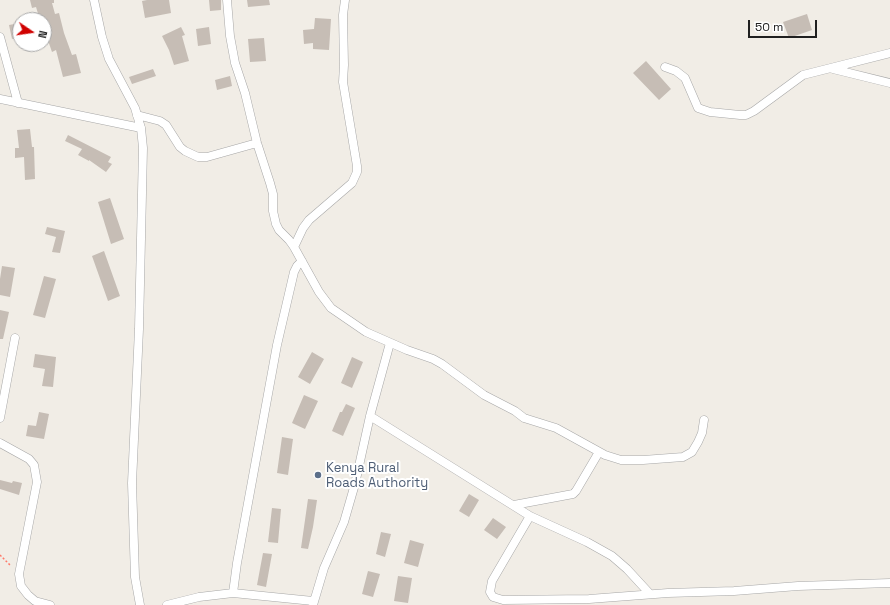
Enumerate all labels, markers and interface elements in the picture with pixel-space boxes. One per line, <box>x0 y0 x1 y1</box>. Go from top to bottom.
north arrow <box>12 12 52 52</box>
scale bar <box>750 12 819 38</box>
text: 50 m <box>755 19 783 35</box>
text: N <box>35 29 50 40</box>
place label: Kenya Rural Roads Authority <box>326 460 428 491</box>
marker: Kenya Rural Roads Authority <box>313 470 323 480</box>

